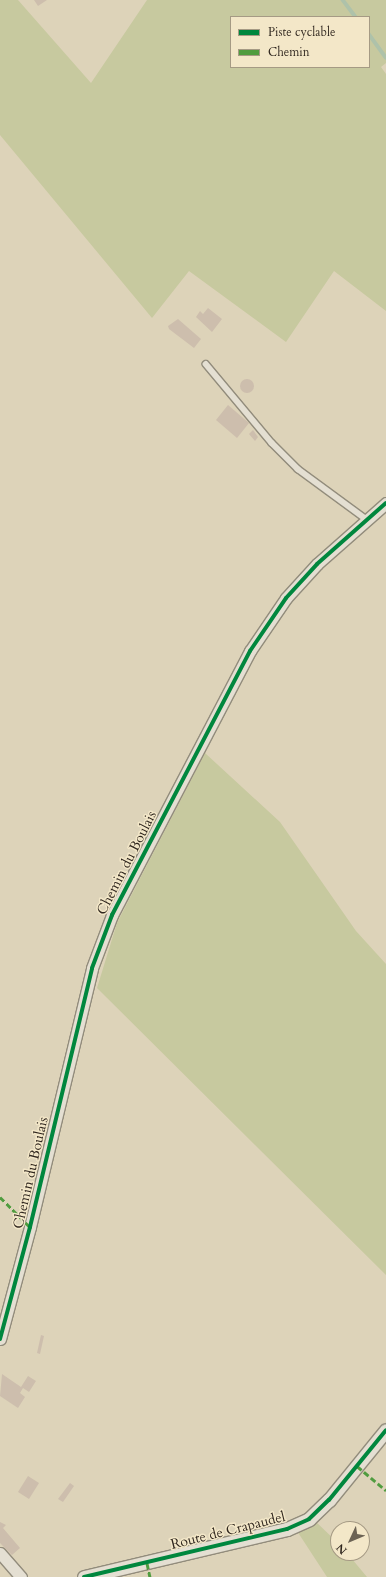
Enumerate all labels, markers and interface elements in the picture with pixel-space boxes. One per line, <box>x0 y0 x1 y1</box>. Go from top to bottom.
legend <box>230 16 370 68</box>
text: Piste cyclable <box>268 24 335 40</box>
text: Chemin <box>268 44 310 60</box>
street label: Chemin du Boulais <box>94 808 160 918</box>
street label: Chemin du Boulais <box>10 1116 52 1230</box>
street label: Route de Crapaudel <box>169 1509 287 1553</box>
north arrow <box>330 1521 370 1561</box>
text: N <box>333 1540 350 1558</box>

